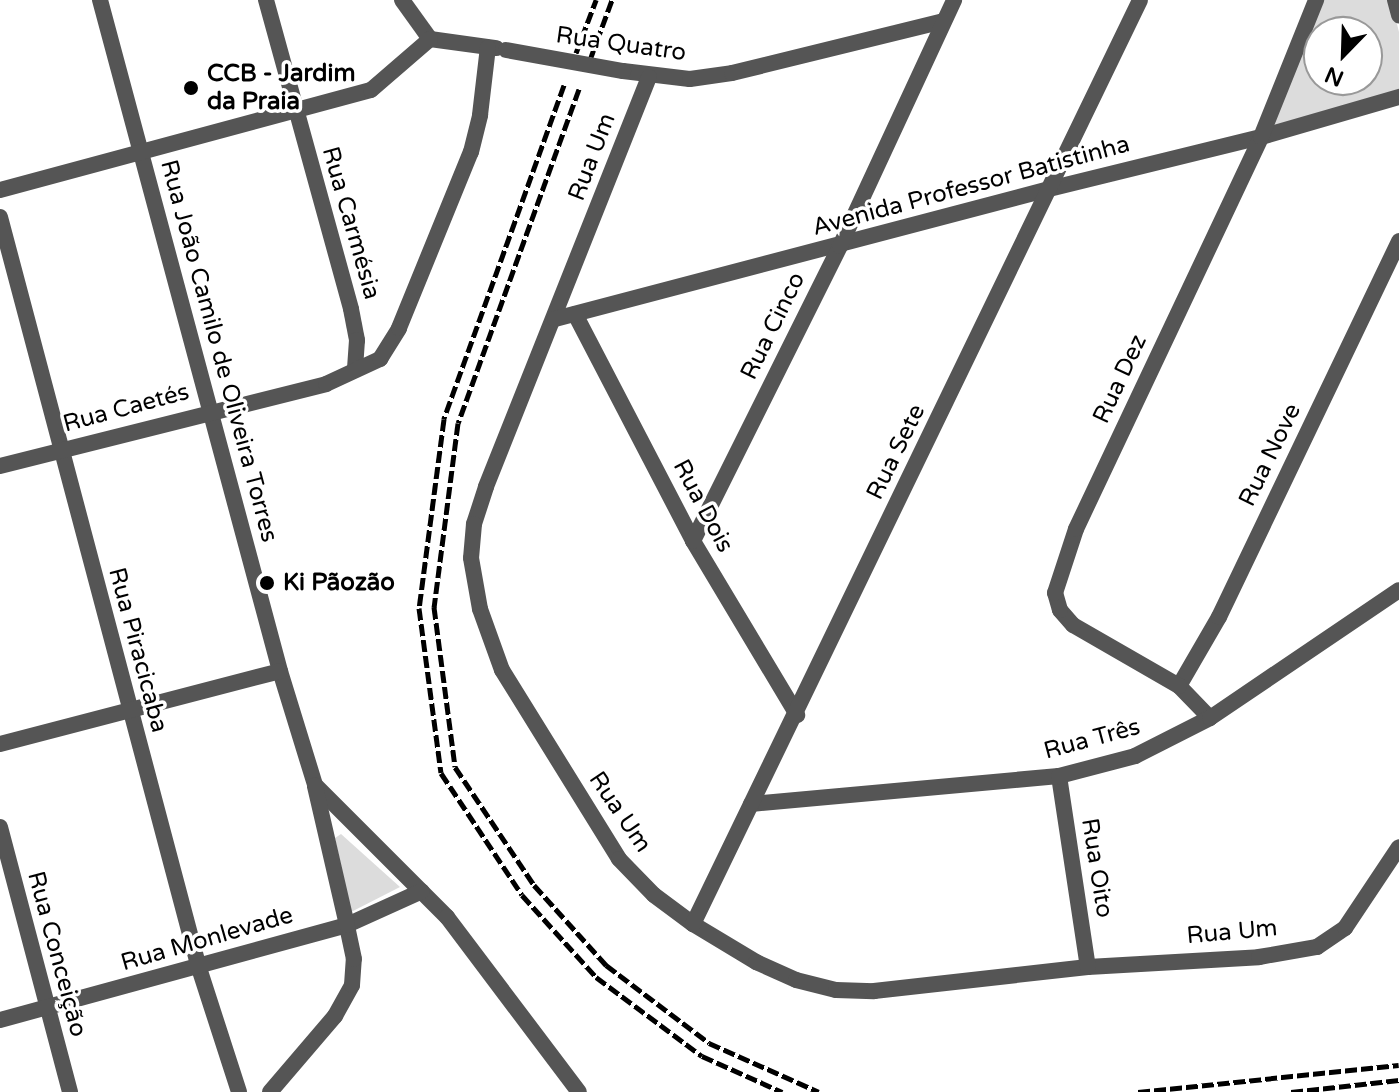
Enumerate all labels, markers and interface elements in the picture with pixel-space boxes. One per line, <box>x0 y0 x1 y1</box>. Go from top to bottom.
north arrow <box>1303 16 1383 96</box>
street label: Rua Quatro <box>554 21 688 67</box>
place label: CCB - Jardim da Praia <box>207 60 355 116</box>
text: N <box>1321 61 1348 92</box>
marker: CCB - Jardim da Praia <box>182 79 200 97</box>
street label: Rua Um <box>562 109 622 205</box>
street label: Avenida Professor Batistinha <box>809 130 1133 242</box>
street label: Rua Carmésia <box>315 143 387 303</box>
street label: Rua João Camilo de Oliveira Torres <box>154 157 284 545</box>
street label: Rua Cinco <box>735 268 811 384</box>
street label: Rua Dez <box>1087 330 1153 428</box>
street label: Rua Caetés <box>60 377 192 439</box>
street label: Rua Nove <box>1233 399 1307 511</box>
street label: Rua Sete <box>861 400 931 504</box>
street label: Rua Dois <box>667 455 739 557</box>
street label: Rua Piracicaba <box>102 564 174 736</box>
place label: Ki Pãozão <box>283 569 395 597</box>
marker: Ki Pãozão <box>258 574 276 592</box>
street label: Rua Três <box>1041 712 1143 766</box>
street label: Rua Um <box>583 766 657 858</box>
street label: Rua Oito <box>1075 816 1119 920</box>
street label: Rua Conceição <box>21 868 93 1040</box>
street label: Rua Monlevade <box>118 901 296 977</box>
street label: Rua Um <box>1185 914 1279 950</box>

